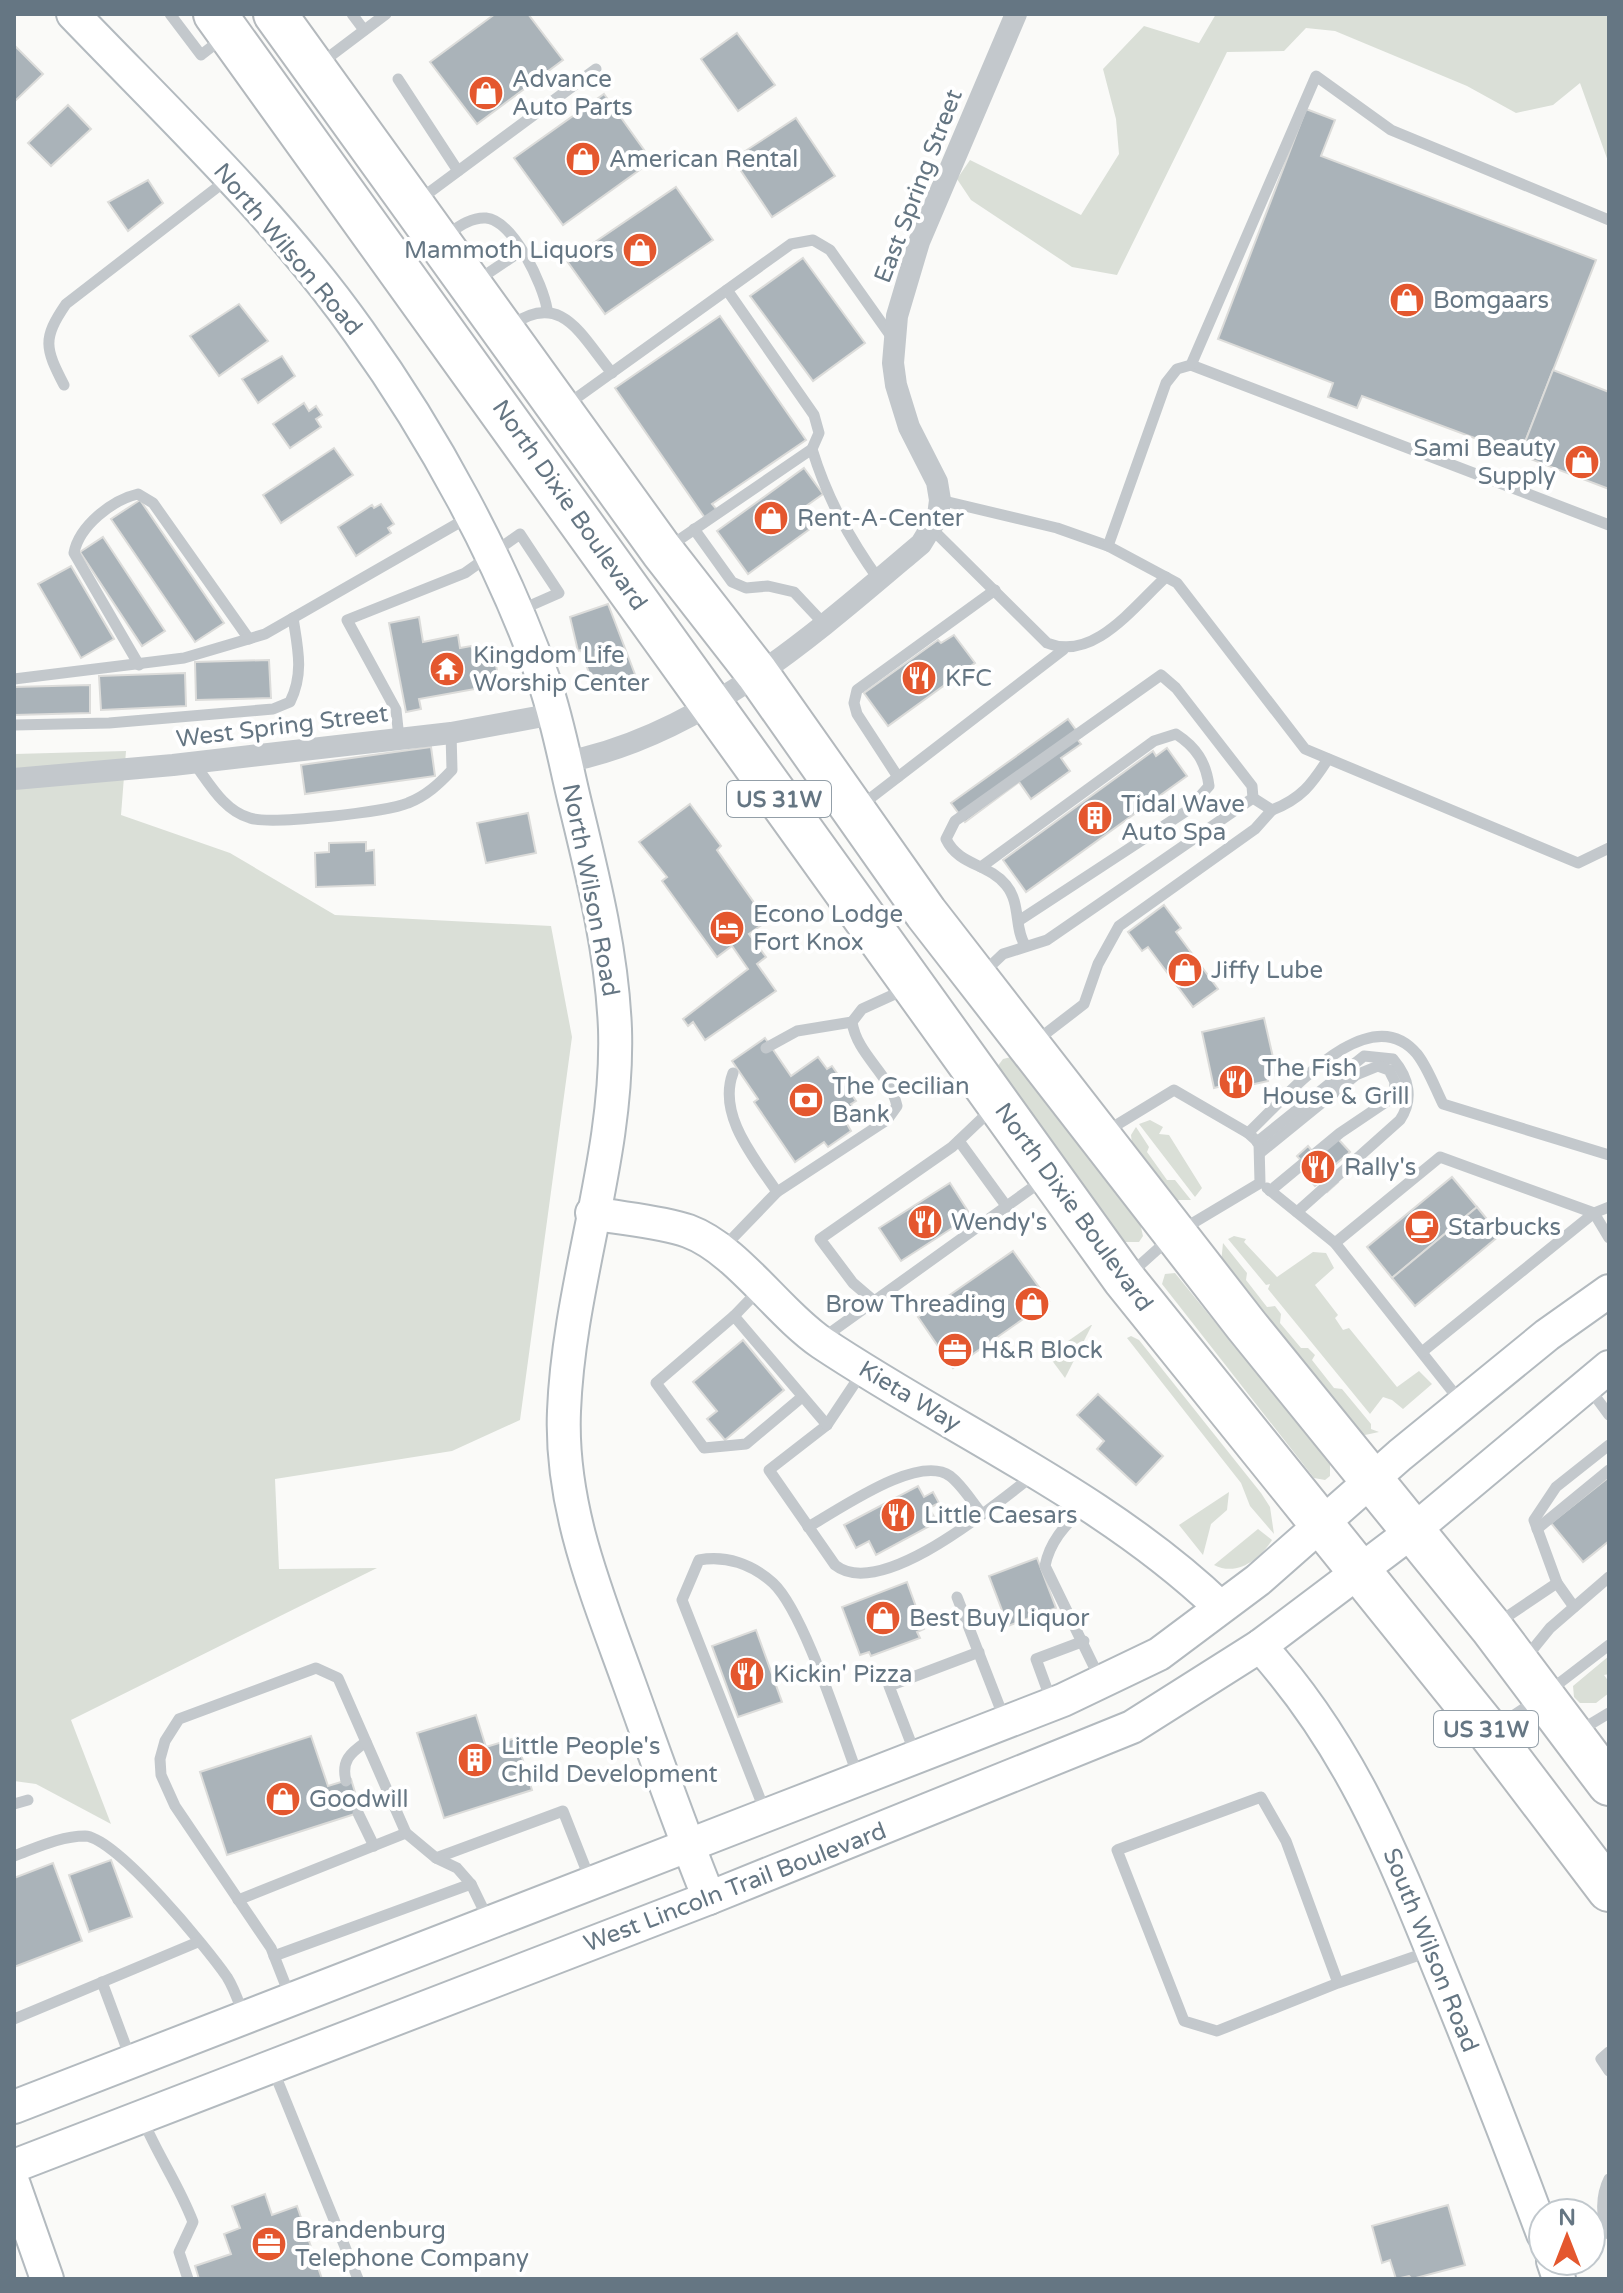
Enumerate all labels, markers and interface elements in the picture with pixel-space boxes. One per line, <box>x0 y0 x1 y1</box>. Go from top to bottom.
place label: Advance Auto Parts <box>512 65 633 122</box>
shop icon: Advance Auto Parts <box>467 74 505 112</box>
street label: East Spring Street <box>868 85 969 287</box>
shop icon: American Rental <box>564 140 602 178</box>
place label: American Rental <box>609 145 798 174</box>
street label: North Wilson Road <box>207 157 368 341</box>
shop icon: Mammoth Liquors <box>621 231 659 269</box>
place label: Mammoth Liquors <box>404 236 614 265</box>
shop icon: Bomgaars <box>1388 281 1426 319</box>
place label: Bomgaars <box>1433 286 1549 315</box>
street label: North Dixie Boulevard <box>486 394 653 616</box>
place label: Sami Beauty Supply <box>1413 434 1556 491</box>
shop icon: Sami Beauty Supply <box>1563 443 1601 481</box>
shop icon: Rent-A-Center <box>752 499 790 537</box>
place label: Rent-A-Center <box>797 504 965 533</box>
place label: Kingdom Life Worship Center <box>473 641 650 698</box>
temple icon: Kingdom Life Worship Center <box>428 650 466 688</box>
restaurant icon: KFC <box>900 659 938 697</box>
place label: KFC <box>945 664 992 693</box>
street label: West Spring Street <box>175 699 390 754</box>
street label: North Wilson Road <box>556 781 625 999</box>
road number: US 31W <box>727 781 831 817</box>
place label: Tidal Wave Auto Spa <box>1121 790 1245 847</box>
building icon: Tidal Wave Auto Spa <box>1076 799 1114 837</box>
place label: Econo Lodge Fort Knox <box>753 900 903 957</box>
hotel icon: Econo Lodge Fort Knox <box>708 909 746 947</box>
shop icon: Jiffy Lube <box>1166 951 1204 989</box>
place label: Jiffy Lube <box>1211 956 1323 985</box>
place label: The Fish House & Grill <box>1262 1054 1409 1111</box>
restaurant icon: The Fish House & Grill <box>1217 1063 1255 1101</box>
place label: The Cecilian Bank <box>832 1072 970 1129</box>
bank icon: The Cecilian Bank <box>787 1081 825 1119</box>
street label: North Dixie Boulevard <box>988 1097 1159 1317</box>
restaurant icon: Rally's <box>1299 1148 1337 1186</box>
place label: Rally's <box>1344 1153 1416 1182</box>
restaurant icon: Wendy's <box>906 1203 944 1241</box>
place label: Wendy's <box>951 1208 1047 1237</box>
cafe icon: Starbucks <box>1403 1208 1441 1246</box>
place label: Starbucks <box>1448 1213 1561 1242</box>
shop icon: Brow Threading <box>1013 1285 1051 1323</box>
place label: Brow Threading <box>825 1290 1006 1319</box>
office icon: H&R Block <box>936 1331 974 1369</box>
place label: H&R Block <box>981 1336 1103 1365</box>
street label: Kieta Way <box>853 1355 966 1438</box>
restaurant icon: Little Caesars <box>879 1496 917 1534</box>
place label: Little Caesars <box>924 1501 1077 1530</box>
shop icon: Best Buy Liquor <box>864 1599 902 1637</box>
place label: Best Buy Liquor <box>909 1604 1090 1633</box>
restaurant icon: Kickin' Pizza <box>728 1655 766 1693</box>
place label: Kickin' Pizza <box>773 1660 912 1689</box>
road number: US 31W <box>1434 1711 1538 1747</box>
place label: Little People's Child Development <box>501 1732 718 1789</box>
building icon: Little People's Child Development <box>456 1741 494 1779</box>
shop icon: Goodwill <box>264 1780 302 1818</box>
place label: Goodwill <box>309 1785 408 1814</box>
street label: West Lincoln Trail Boulevard <box>580 1816 890 1959</box>
street label: South Wilson Road <box>1376 1844 1485 2056</box>
north arrow <box>1527 2197 1607 2277</box>
text: N <box>1558 2205 1576 2231</box>
place label: Brandenburg Telephone Company <box>295 2216 529 2273</box>
office icon: Brandenburg Telephone Company <box>250 2225 288 2263</box>

